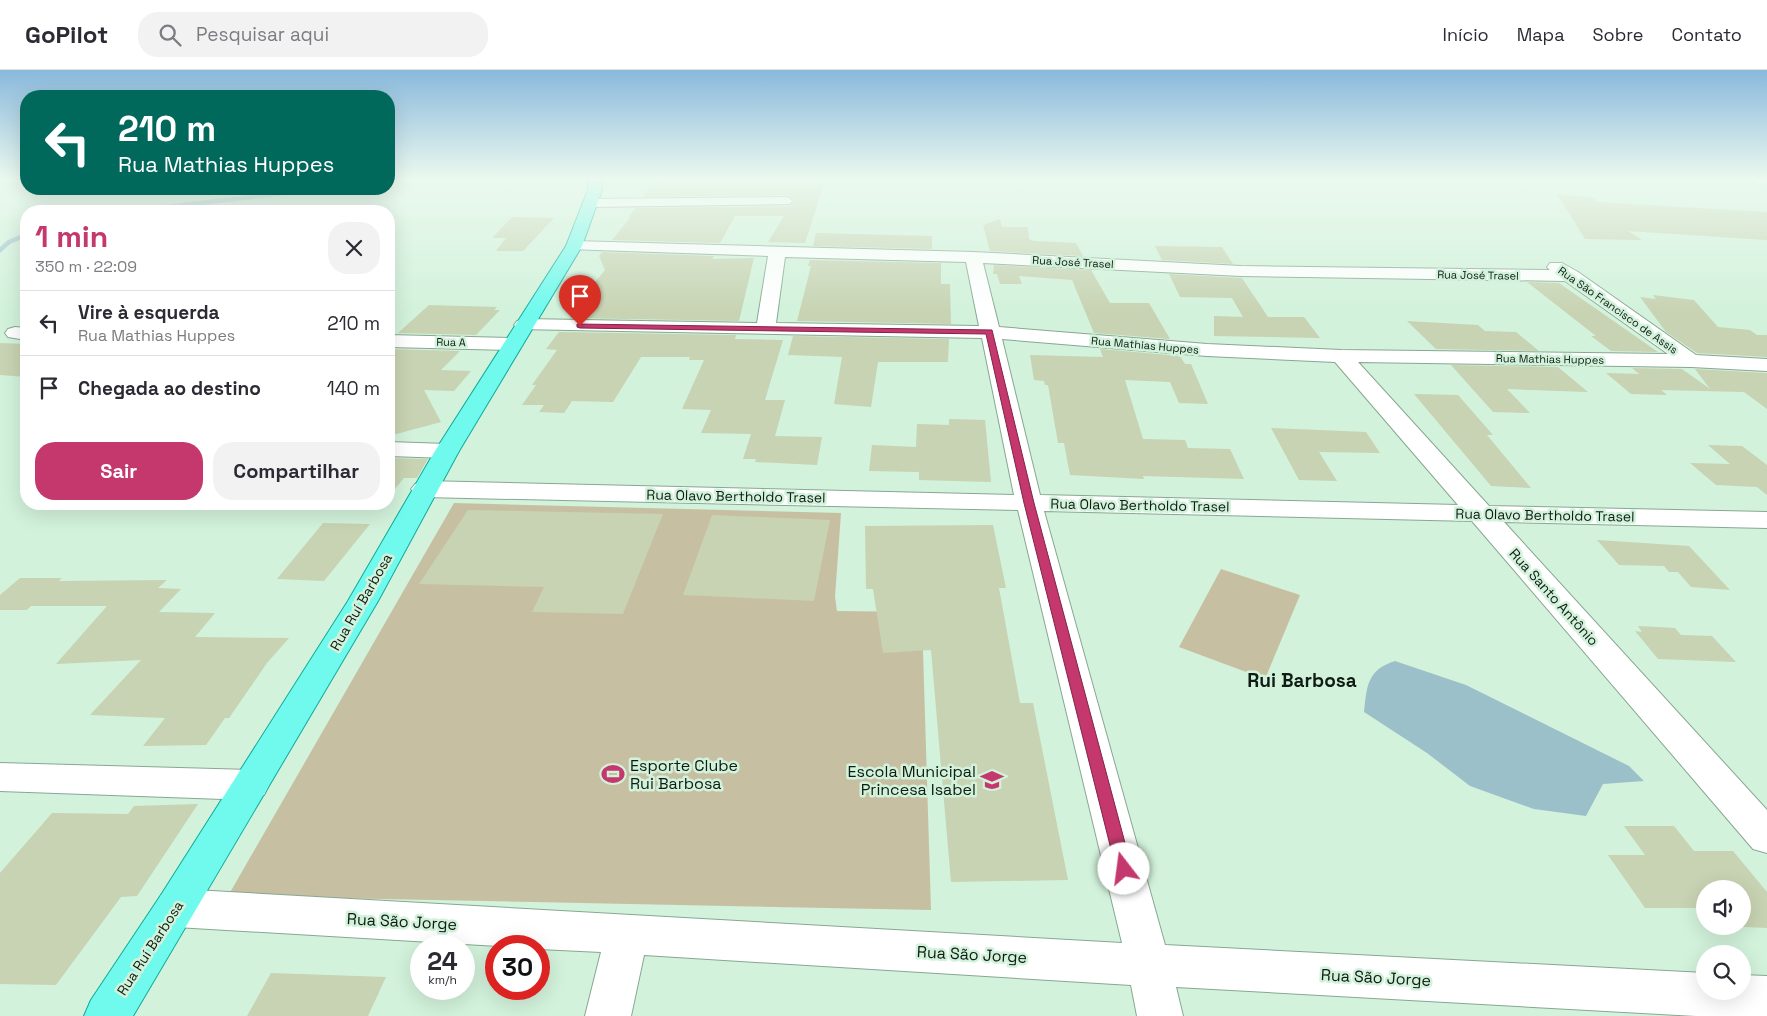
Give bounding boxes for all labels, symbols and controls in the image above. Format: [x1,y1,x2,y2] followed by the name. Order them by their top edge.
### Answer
[138,12,488,57] search box
[25,19,108,50] text: GoPilot
[156,21,184,49] icon: search
[196,22,329,47] text: Pesquisar aqui
[1443,23,1489,46] text: Início
[1517,23,1565,46] text: Mapa
[1593,23,1643,46] text: Sobre
[1671,23,1742,46] text: Contato
[118,107,216,151] text: 210 m
[35,110,100,175] icon: left
[118,150,334,178] text: Rua Mathias Huppes
[35,217,108,256] text: 1 min
[328,222,380,274] button: close
[1032,253,1114,271] street label: Rua José Trasel
[35,256,137,277] text: 350 m · 22:09
[1555,263,1681,357] street label: Rua São Francisco de Assis
[1437,267,1519,283] street label: Rua José Trasel
[559,275,601,326] pin
[566,282,594,310] icon: arrive
[78,300,220,325] text: Vire à esquerda
[35,309,63,337] icon: left
[327,311,380,336] text: 210 m
[78,325,235,346] text: Rua Mathias Huppes
[1091,333,1200,357] street label: Rua Mathias Huppes
[436,335,466,349] street label: Rua A
[1496,351,1604,367] street label: Rua Mathias Huppes
[35,374,63,402] icon: arrive
[78,376,261,401] text: Chegada ao destino
[327,376,380,401] text: 140 m
[35,442,203,500] button: Sair
[213,442,380,500] button: Compartilhar
[646,485,826,507] street label: Rua Olavo Bertholdo Trasel
[1050,494,1230,516] street label: Rua Olavo Bertholdo Trasel
[1455,504,1635,526] street label: Rua Olavo Bertholdo Trasel
[1505,545,1603,649] street label: Rua Santo Antônio
[326,550,396,654] street label: Rua Ruí Barbosa
[1247,668,1357,693] district label: Rui Barbosa
[630,755,738,794] place label: Esporte Clube Rui Barbosa
[600,761,626,787] sports icon: Esporte Clube Rui Barbosa
[848,761,976,800] place label: Escola Municipal Princesa Isabel
[979,767,1005,793] school or university icon: Escola Municipal Princesa Isabel
[1097,842,1149,894] position arrow
[1696,880,1751,1000] map controls
[1696,880,1751,935] button: sound
[113,897,187,999] street label: Rua Ruí Barbosa
[346,908,458,935] street label: Rua São Jorge
[485,935,550,1000] speed limit sign: 30
[916,941,1028,968] street label: Rua São Jorge
[427,945,458,977] text: 24
[1696,945,1751,1000] button: search
[1320,964,1432,991] street label: Rua São Jorge
[428,972,457,988] text: km/h

